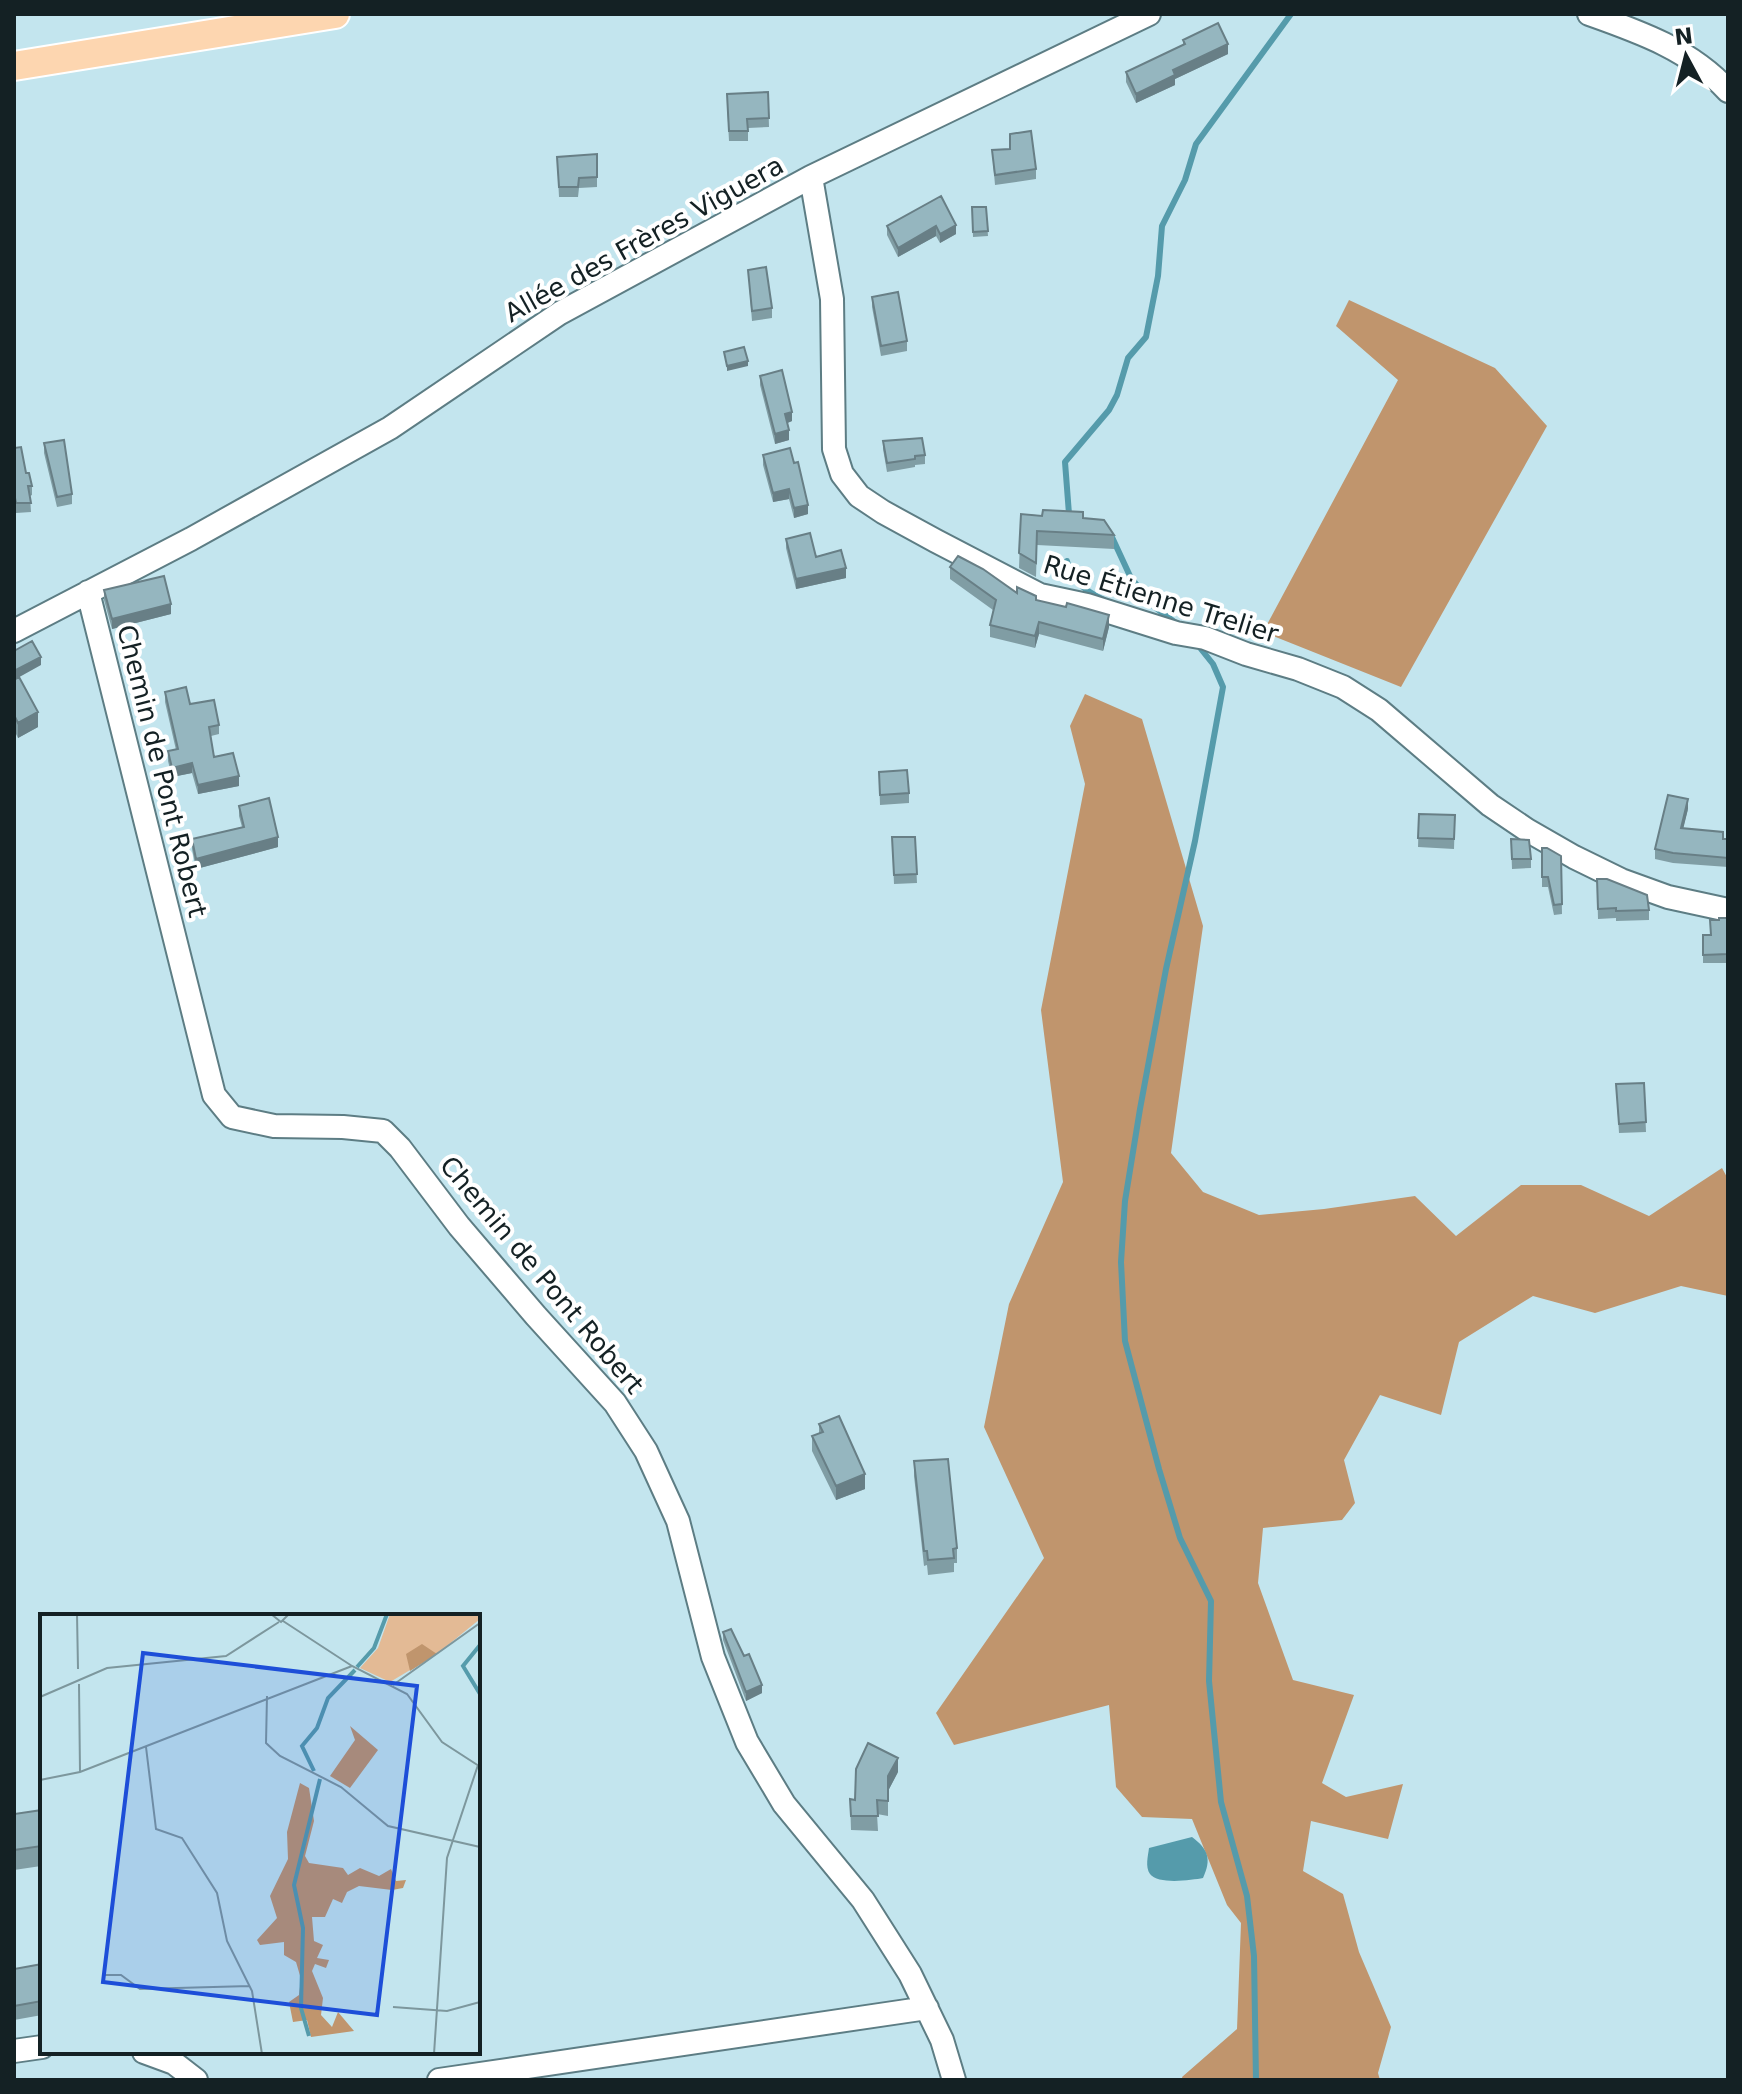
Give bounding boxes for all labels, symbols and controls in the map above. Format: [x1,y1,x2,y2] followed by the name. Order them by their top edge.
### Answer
[1646,16,1726,96] north arrow
[1673,23,1694,50] text: N
[499,150,789,328] street label: Allée des Frères Viguera
[1040,548,1283,649] street label: Rue Étienne Trelier
[111,622,213,920] street label: Chemin de Pont Robert
[434,1150,650,1400] street label: Chemin de Pont Robert
[40,1614,480,2054] inset map

